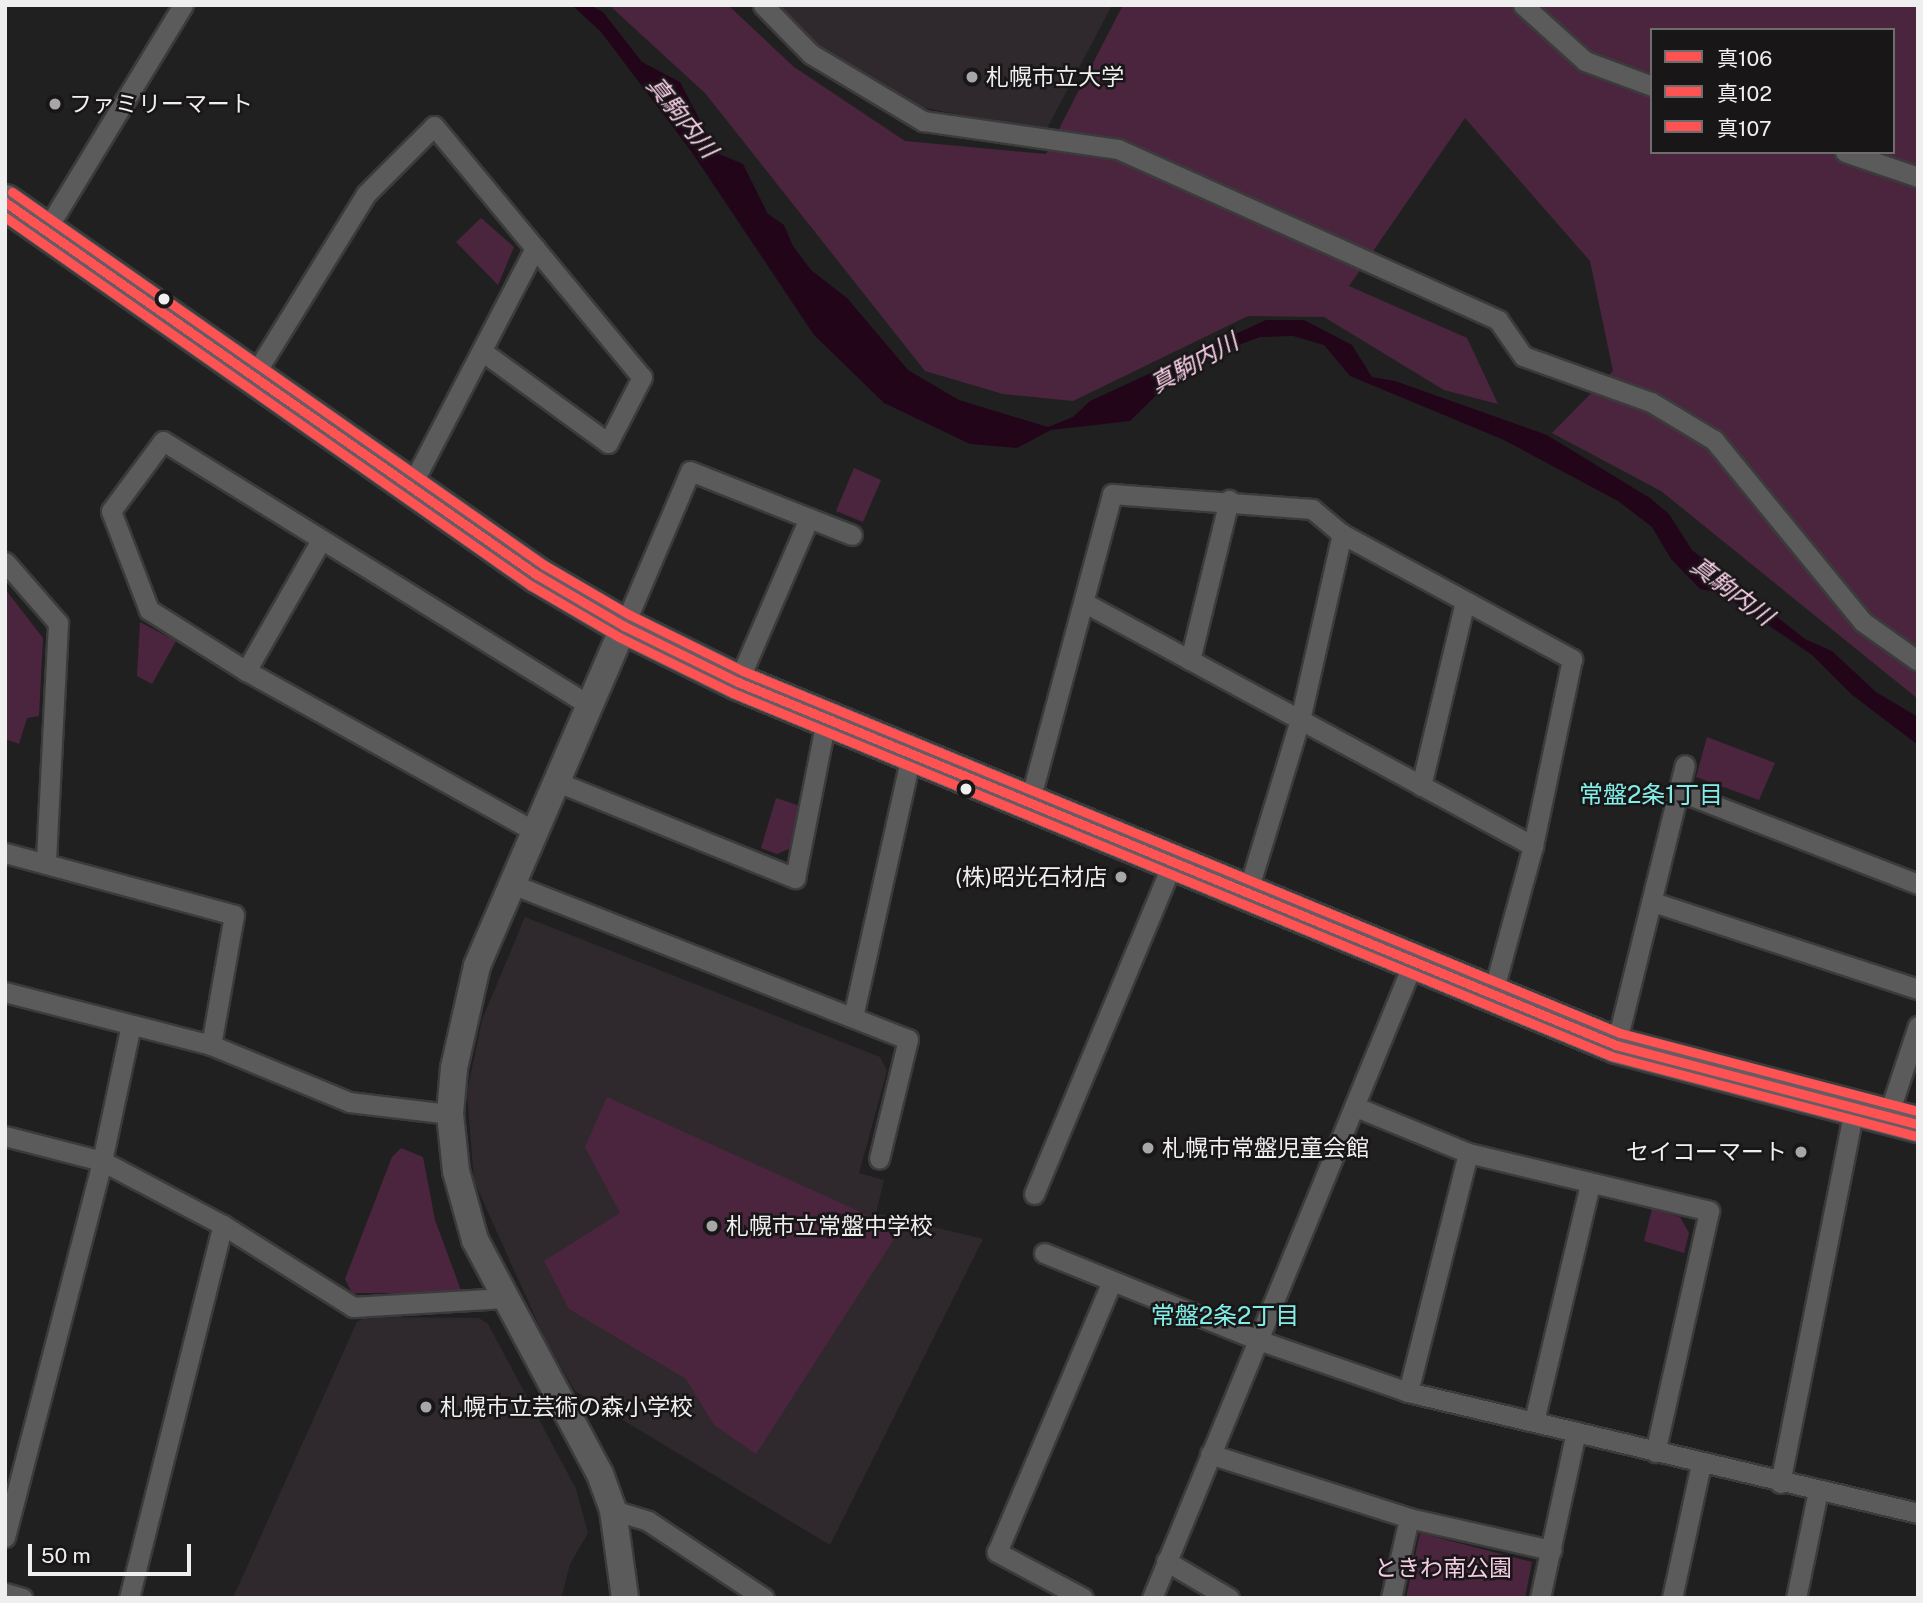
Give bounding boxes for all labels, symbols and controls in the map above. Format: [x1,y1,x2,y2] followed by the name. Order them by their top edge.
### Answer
[1650,28,1895,154] legend
[1717,46,1772,71] text: 真106
[986,63,1124,91] place label: 札幌市立大学
[964,69,980,85] marker: 札幌市立大学
[641,71,723,163] water label: 真駒内川
[1717,81,1772,106] text: 真102
[69,90,253,118] place label: ファミリーマート
[47,96,63,112] marker: ファミリーマート
[1717,116,1772,141] text: 真107
[157,292,171,306] unlabelled marker
[1145,327,1243,399] water label: 真駒内川
[1685,551,1779,631] water label: 真駒内川
[1579,781,1723,809] district label: 常盤2条1丁目
[959,782,973,796] unlabelled marker
[955,863,1107,891] place label: (株)昭光石材店
[1113,869,1129,885] marker: (株)昭光石材店
[1162,1134,1369,1162] place label: 札幌市常盤児童会館
[1626,1138,1787,1166] place label: セイコーマート
[1140,1140,1156,1156] marker: 札幌市常盤児童会館
[1793,1144,1809,1160] marker: セイコーマート
[726,1212,933,1240] place label: 札幌市立常盤中学校
[704,1218,720,1234] marker: 札幌市立常盤中学校
[1151,1302,1299,1330] district label: 常盤2条2丁目
[440,1393,693,1421] place label: 札幌市立芸術の森小学校
[418,1399,434,1415] marker: 札幌市立芸術の森小学校
[32,1530,194,1574] scale bar
[41,1543,91,1568] text: 50 m
[1374,1554,1512,1582] park label: ときわ南公園

